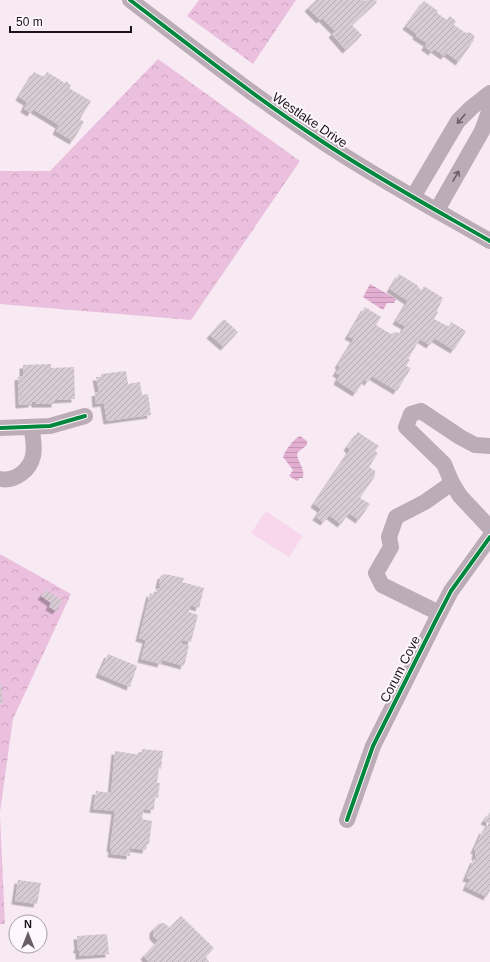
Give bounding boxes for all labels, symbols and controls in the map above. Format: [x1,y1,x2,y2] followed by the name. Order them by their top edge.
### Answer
[10,8,131,34] scale bar
[16,15,43,29] text: 50 m
[270,89,350,151] street label: Westlake Drive
[456,114,465,124] one-way arrow
[453,171,461,183] one-way arrow
[377,633,423,705] street label: Corum Cove
[8,914,48,954] north arrow
[24,918,32,930] text: N

